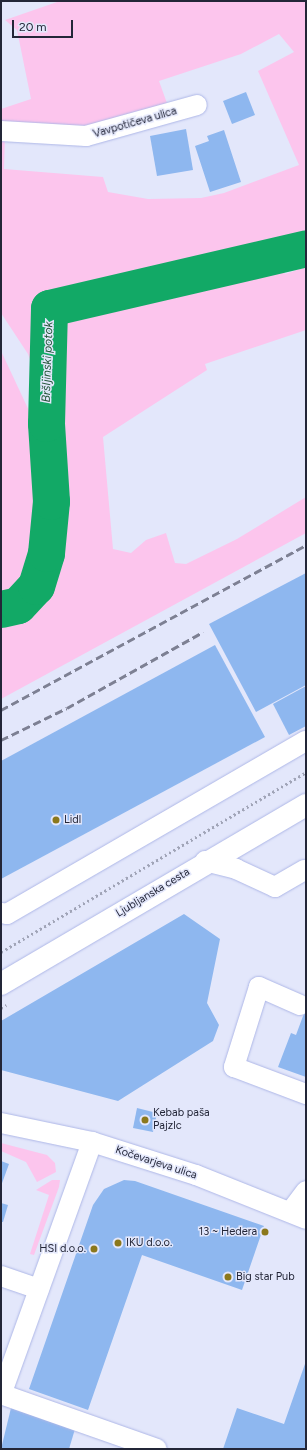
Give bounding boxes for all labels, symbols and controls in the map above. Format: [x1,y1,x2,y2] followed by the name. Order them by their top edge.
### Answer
[14,12,75,38] scale bar
[19,20,47,34] text: 20 m
[92,105,178,141] street label: Vavpotičeva ulica
[39,321,57,403] water label: Bršljinski potok
[64,813,81,827] place label: Lidl
[51,815,61,825] marker: Lidl
[114,866,192,920] street label: Ljubljanska cesta
[153,1107,210,1133] place label: Kebab paša Pajzlc
[140,1115,150,1125] marker: Kebab paša Pajzlc
[113,1144,199,1182] street label: Kočevarjeva ulica
[199,1225,257,1239] place label: 13 ~ Hedera
[260,1227,270,1237] marker: 13 ~ Hedera
[126,1236,172,1250] place label: IKU d.o.o.
[113,1238,123,1248] marker: IKU d.o.o.
[39,1242,86,1256] place label: HSI d.o.o.
[89,1244,99,1254] marker: HSI d.o.o.
[236,1270,295,1284] place label: Big star Pub
[223,1272,233,1282] marker: Big star Pub

